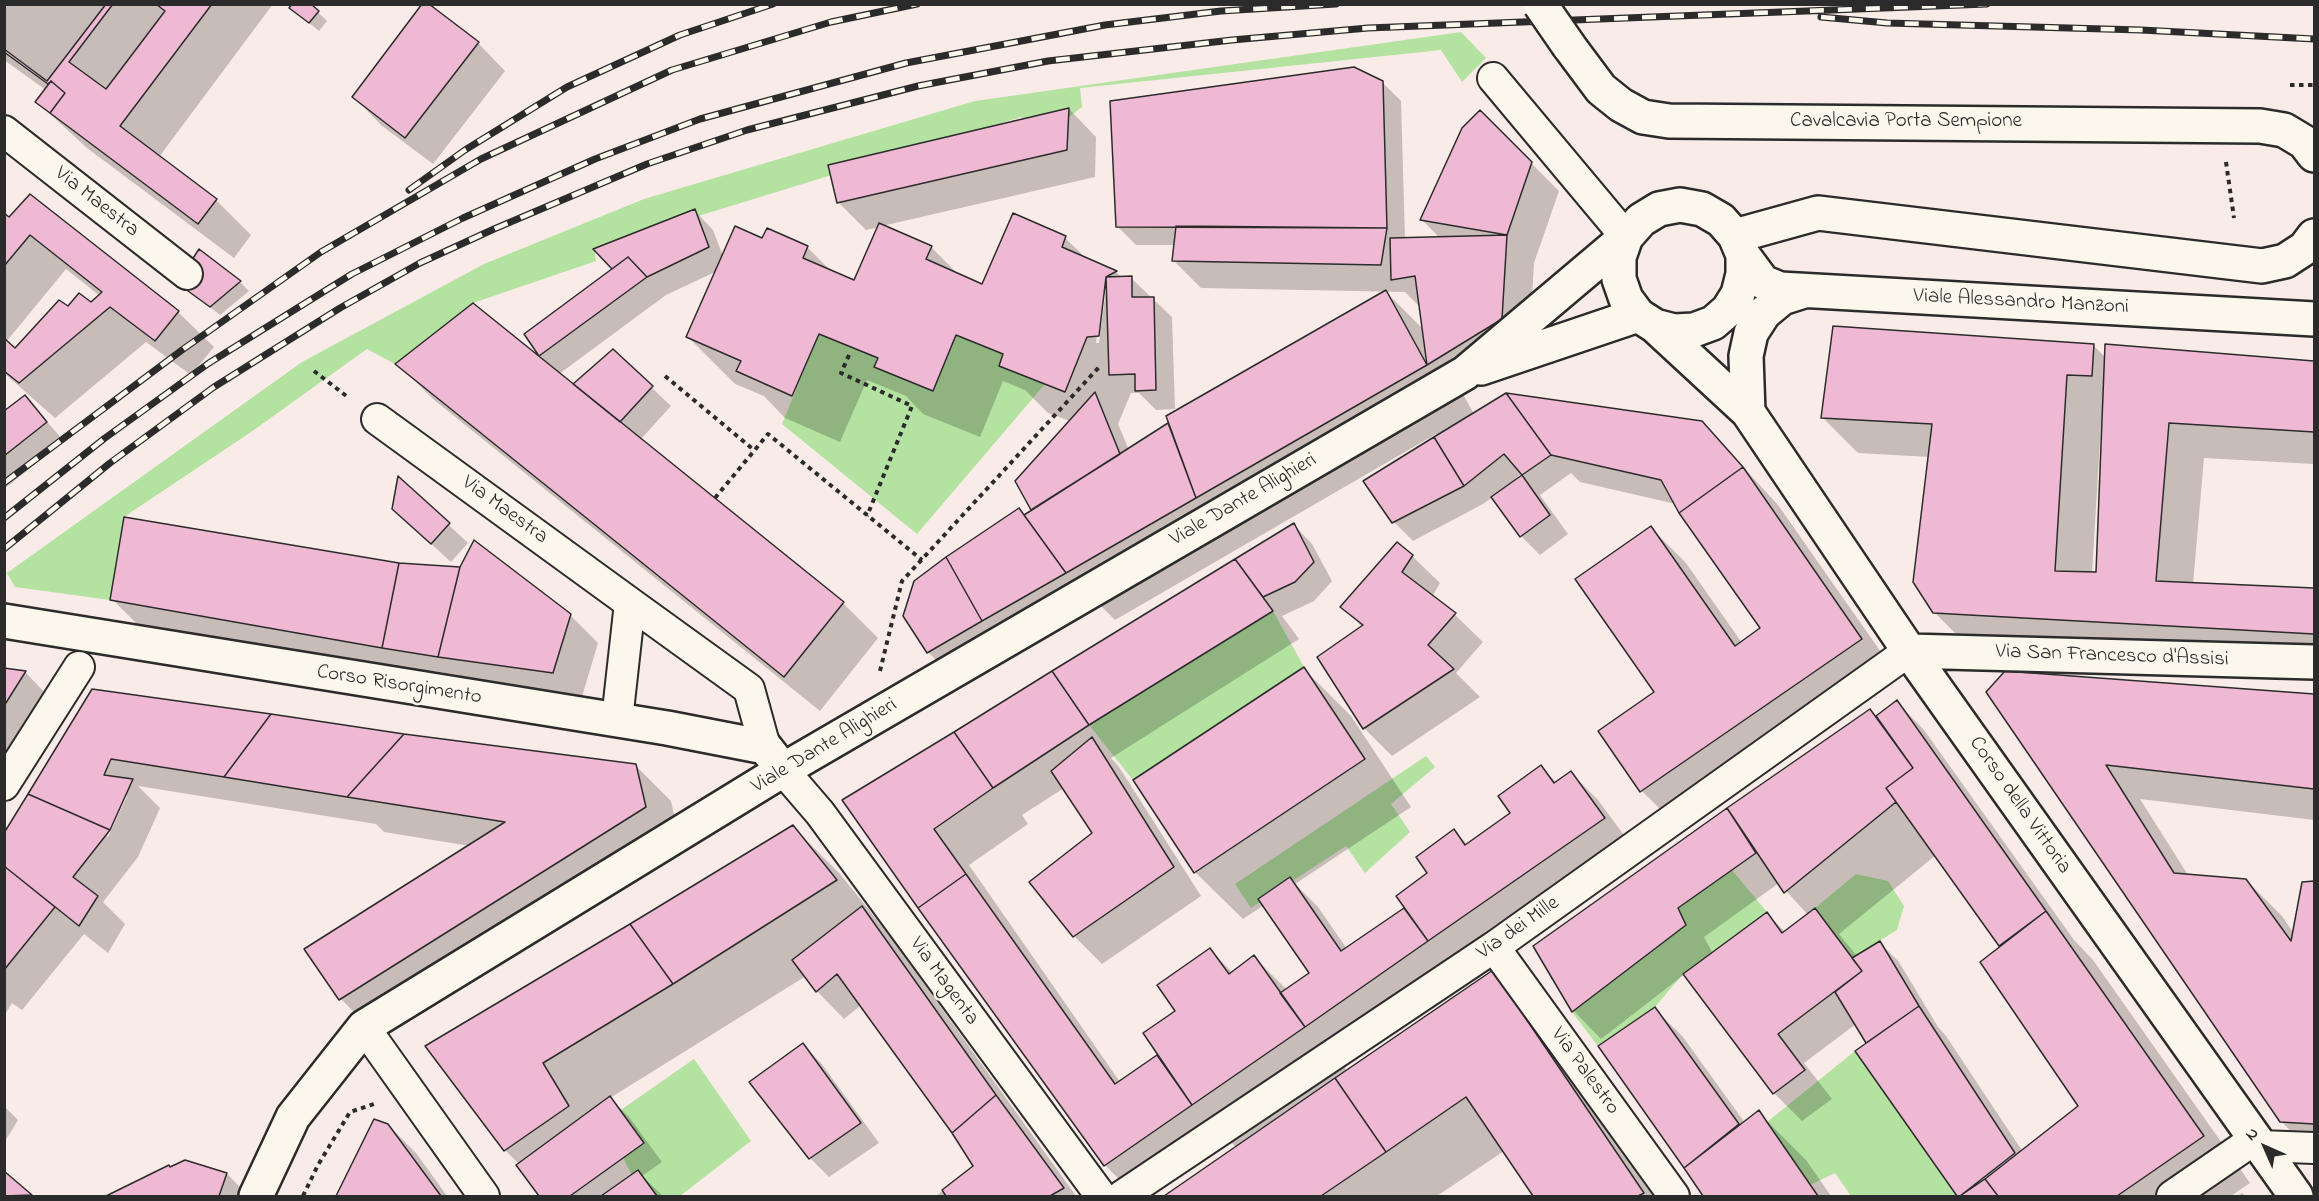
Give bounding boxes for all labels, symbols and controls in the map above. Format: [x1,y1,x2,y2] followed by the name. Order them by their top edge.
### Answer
[1790,110,2022,136] street label: Cavalcavia Porta Sempione
[49,162,143,244] street label: Via Maestra
[1913,285,2129,321] street label: Viale Alessandro Manzoni
[1166,449,1322,553] street label: Viale Dante Alighieri
[456,471,552,551] street label: Via Maestra
[1995,640,2229,674] street label: Via San Francesco d'Assisi
[315,661,483,711] street label: Corso Risorgimento
[748,694,902,800] street label: Viale Dante Alighieri
[1962,732,2076,880] street label: Corso della Vittoria
[1473,892,1565,966] street label: Via dei Mille
[903,933,983,1031] street label: Via Magenta
[1544,1023,1624,1121] street label: Via Palestro
[2235,1117,2295,1177] north arrow
[2240,1122,2265,1147] text: N

